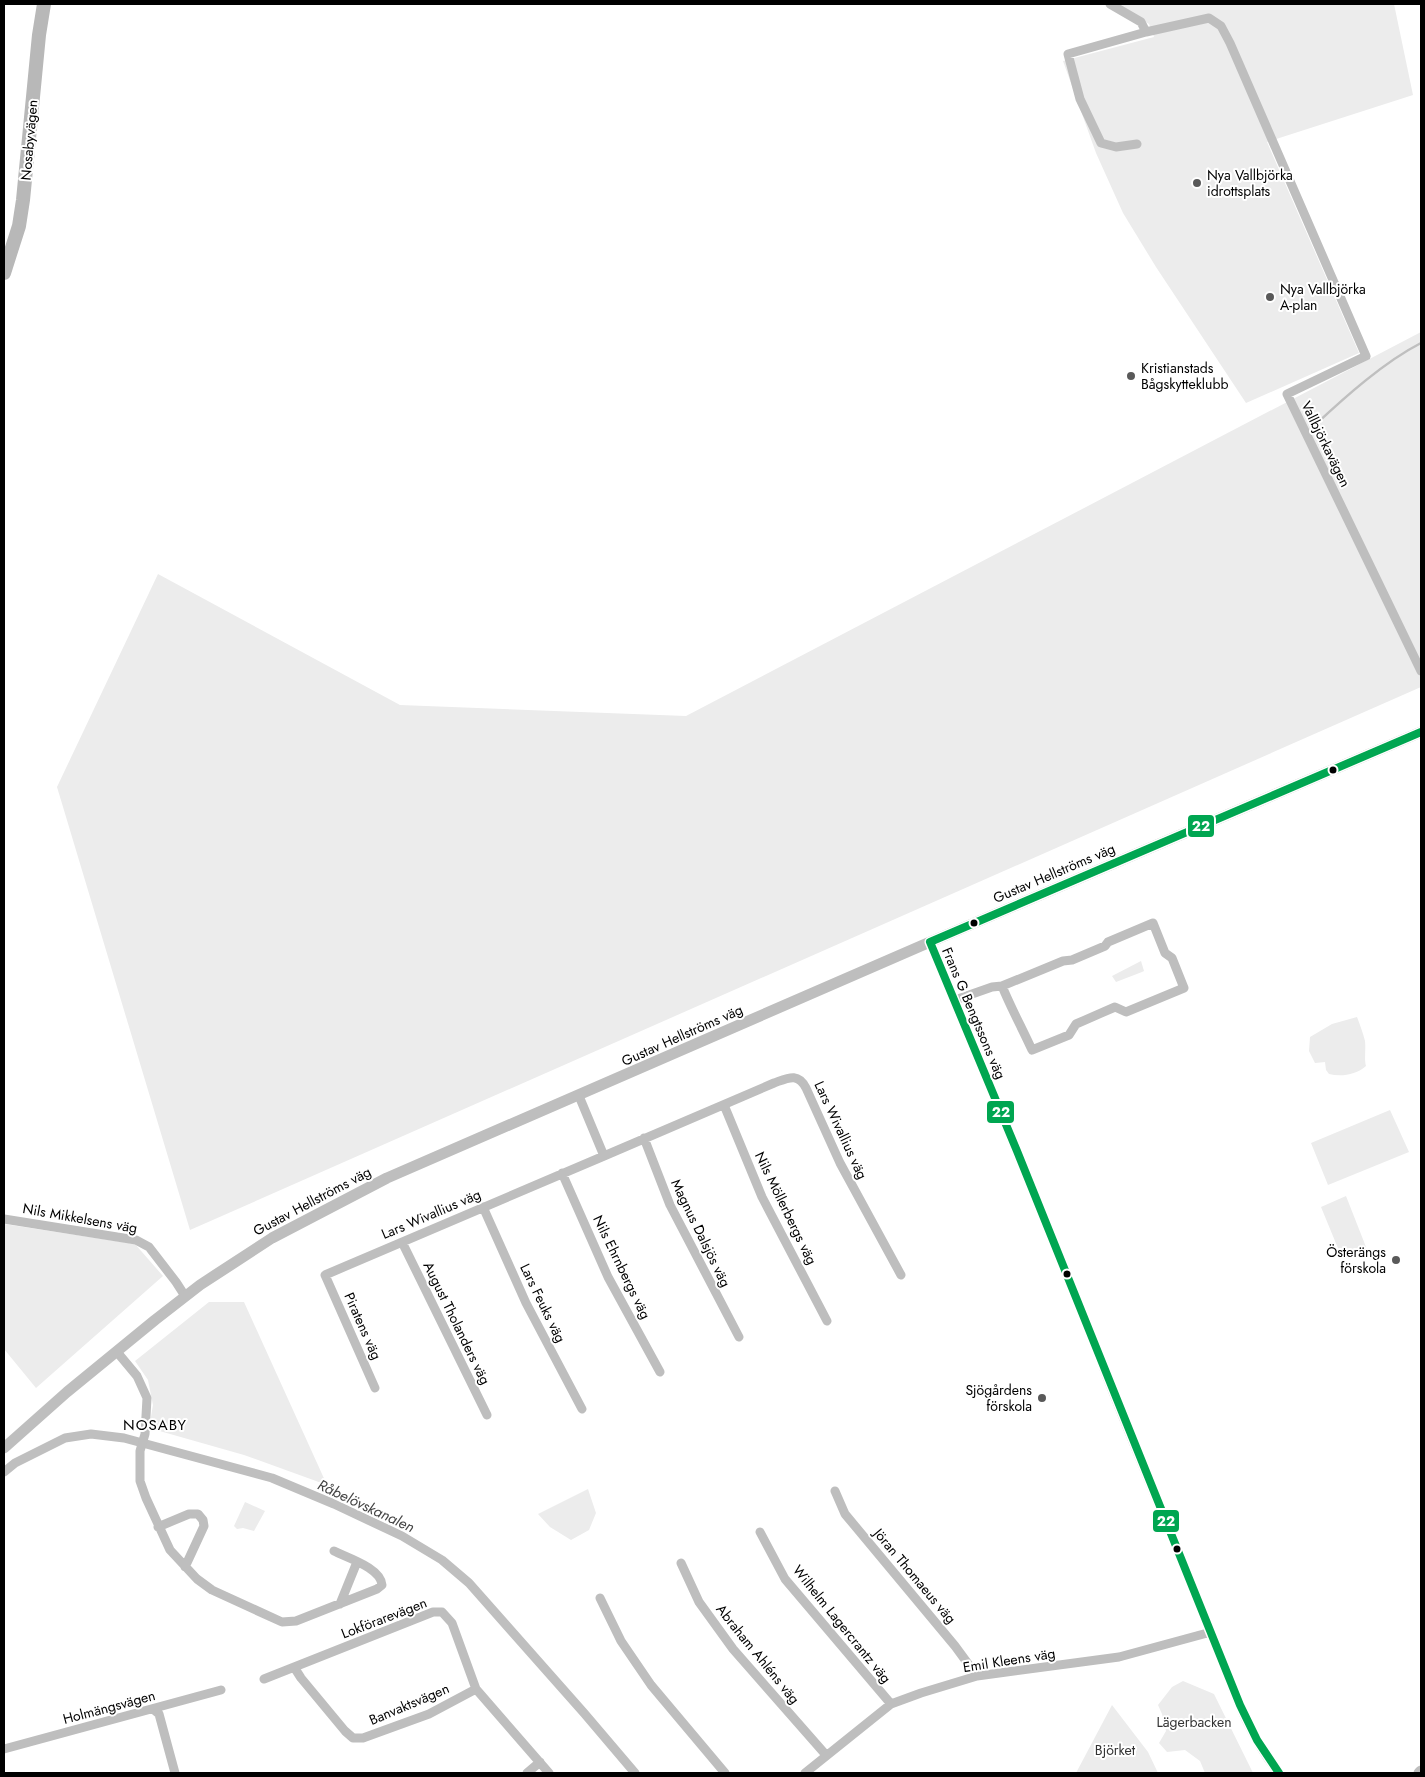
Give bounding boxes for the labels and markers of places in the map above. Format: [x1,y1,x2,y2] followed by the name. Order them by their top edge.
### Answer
[1207,165,1293,201] place label: Nya Vallbjörka idrottsplats
[1191,177,1203,189] marker: Nya Vallbjörka idrottsplats
[1280,279,1366,315] place label: Nya Vallbjörka A-plan
[1264,291,1276,303] marker: Nya Vallbjörka A-plan
[1141,358,1228,394] place label: Kristianstads Bågskytteklubb
[1125,370,1137,382] marker: Kristianstads Bågskytteklubb
[1328,765,1338,775] unlabelled marker
[969,918,979,928] unlabelled marker
[1326,1242,1386,1278] place label: Österängs förskola
[1390,1254,1402,1266] marker: Österängs förskola
[1062,1269,1072,1279] unlabelled marker
[965,1380,1032,1416] place label: Sjögårdens förskola
[1036,1392,1048,1404] marker: Sjögårdens förskola
[1172,1544,1182,1554] unlabelled marker

